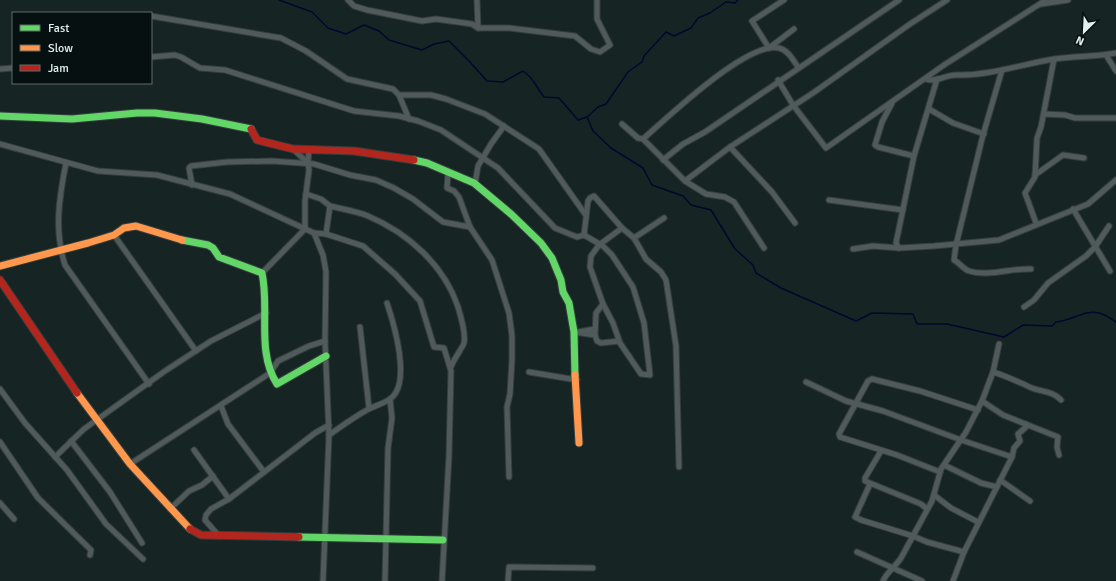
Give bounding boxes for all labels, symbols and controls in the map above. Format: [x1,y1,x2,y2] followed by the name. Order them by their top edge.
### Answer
[12,12,152,84] legend
[1064,12,1104,52] north arrow
[48,21,69,36] text: Fast
[1074,33,1086,48] text: N
[48,41,73,56] text: Slow
[48,61,69,76] text: Jam

